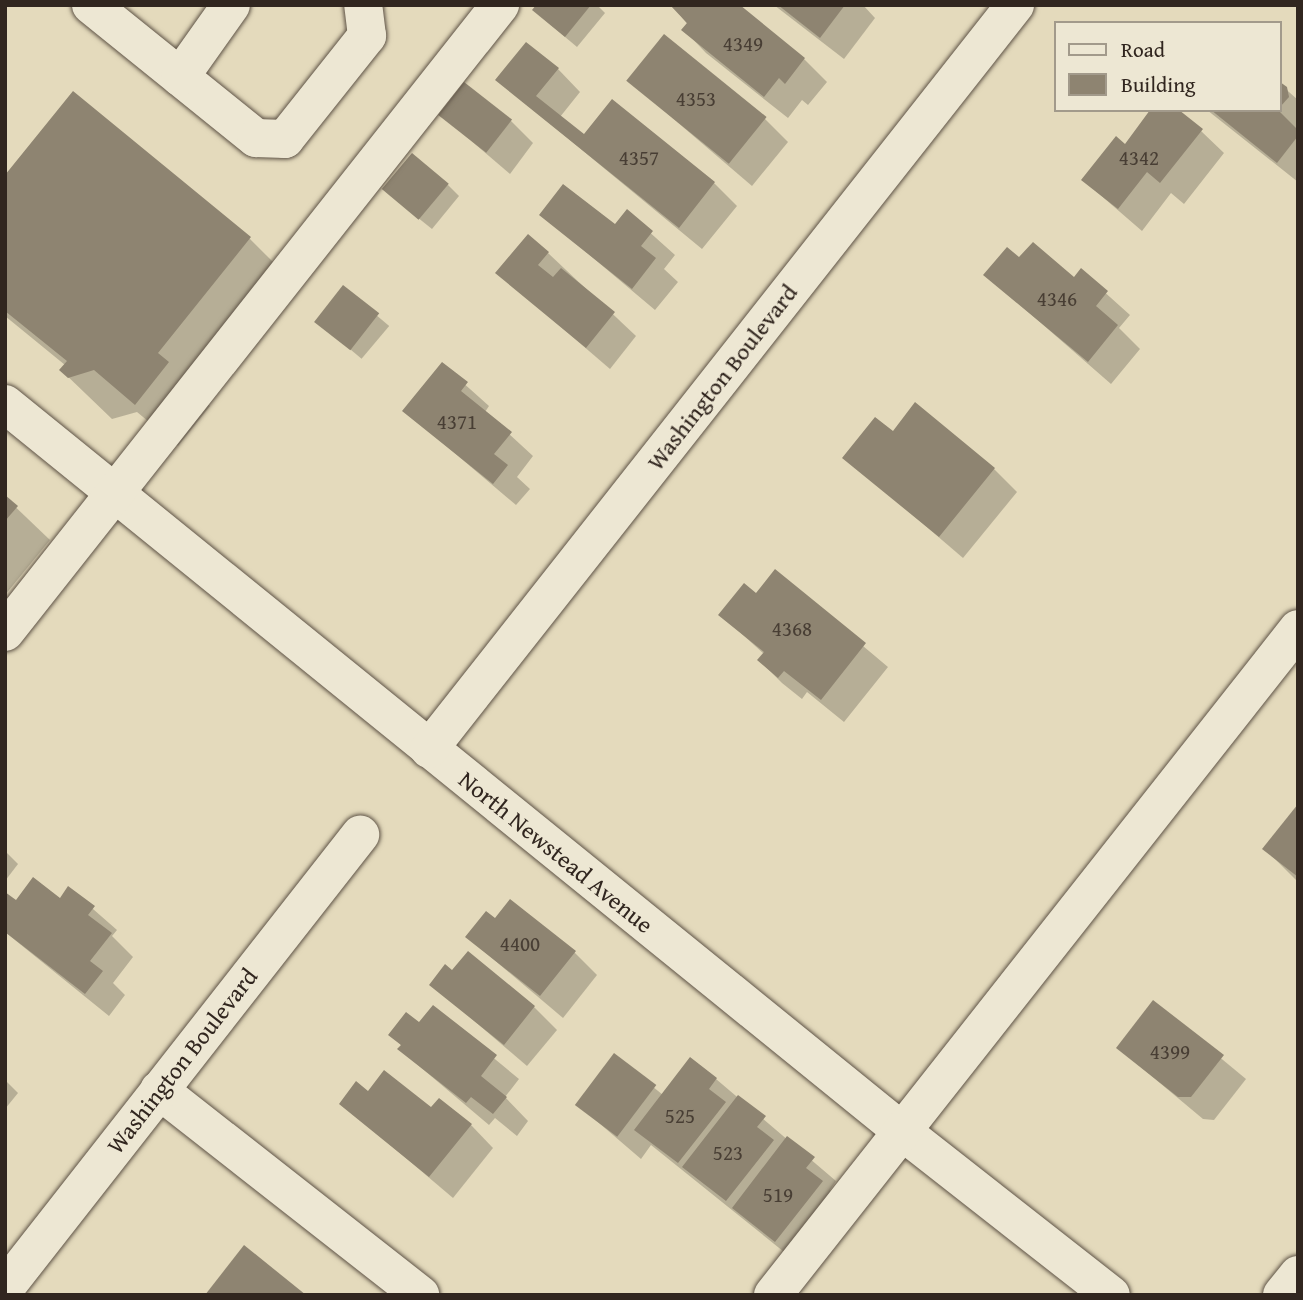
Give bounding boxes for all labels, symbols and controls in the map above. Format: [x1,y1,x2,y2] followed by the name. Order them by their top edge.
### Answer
[1054,21,1282,112] legend
[723,31,763,57] house number: 4349
[1121,34,1165,65] text: Road
[1121,69,1195,100] text: Building
[676,86,716,112] house number: 4353
[619,145,659,171] house number: 4357
[1119,145,1159,171] house number: 4342
[641,278,803,476] street label: Washington Boulevard
[1037,286,1077,312] house number: 4346
[437,409,477,435] house number: 4371
[772,616,812,642] house number: 4368
[453,765,659,939] street label: North Newstead Avenue
[500,931,540,957] house number: 4400
[101,962,263,1160] street label: Washington Boulevard
[1150,1039,1190,1065] house number: 4399
[665,1103,695,1129] house number: 525
[713,1140,743,1166] house number: 523
[763,1182,793,1208] house number: 519

